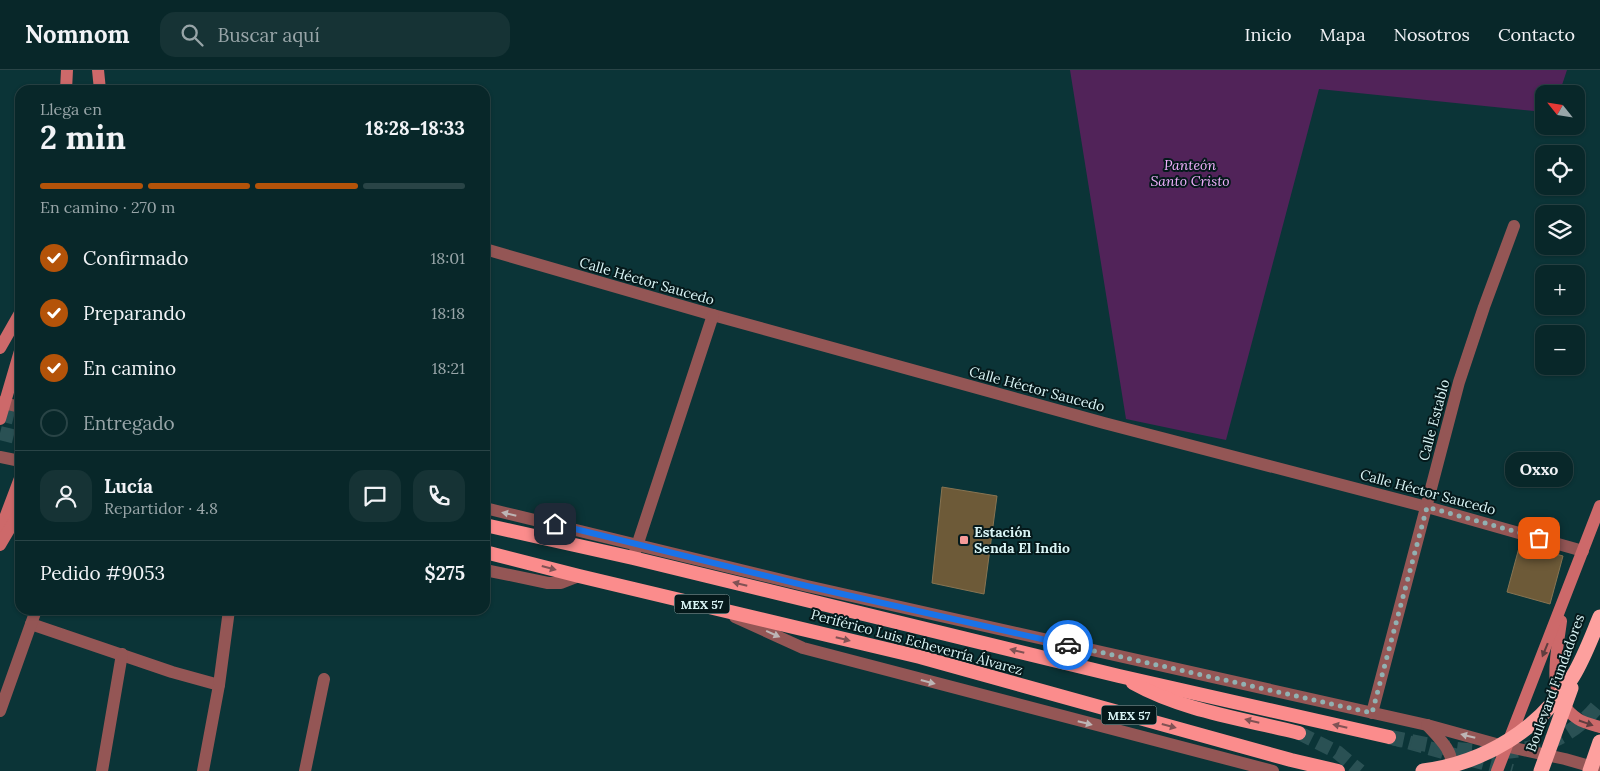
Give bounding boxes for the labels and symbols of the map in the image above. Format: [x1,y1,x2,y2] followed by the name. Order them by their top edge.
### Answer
[1535,85,1585,135] north arrow
[1150,156,1230,190] park label: Panteón Santo Cristo
[577,253,717,309] street label: Calle Héctor Saucedo
[967,362,1107,416] street label: Calle Héctor Saucedo
[1414,377,1454,463] street label: Calle Establo
[1505,453,1573,488] callout: Oxxo
[1358,465,1498,519] street label: Calle Héctor Saucedo
[534,503,576,545] pin
[501,510,516,518] one-way arrow
[1518,517,1560,559] pin
[974,523,1070,557] place label: Estación Senda El Indio
[958,534,970,546] marker: Estación Senda El Indio
[542,564,557,572] one-way arrow
[732,580,747,588] one-way arrow
[674,594,730,614] road number: MEX 57
[809,605,1025,679] street label: Periférico Luis Echeverría Álvarez
[1522,612,1588,754] street label: Boulevard Fundadores
[1043,620,1093,670] courier
[766,630,780,638] one-way arrow
[836,635,851,643] one-way arrow
[1541,643,1549,658] one-way arrow
[1009,647,1024,655] one-way arrow
[920,678,935,686] one-way arrow
[1102,706,1156,724] road number: MEX 57
[1245,717,1260,725] one-way arrow
[1077,719,1092,727] one-way arrow
[1579,719,1594,727] one-way arrow
[1332,722,1347,730] one-way arrow
[1162,723,1177,731] one-way arrow
[1460,732,1476,740] one-way arrow

